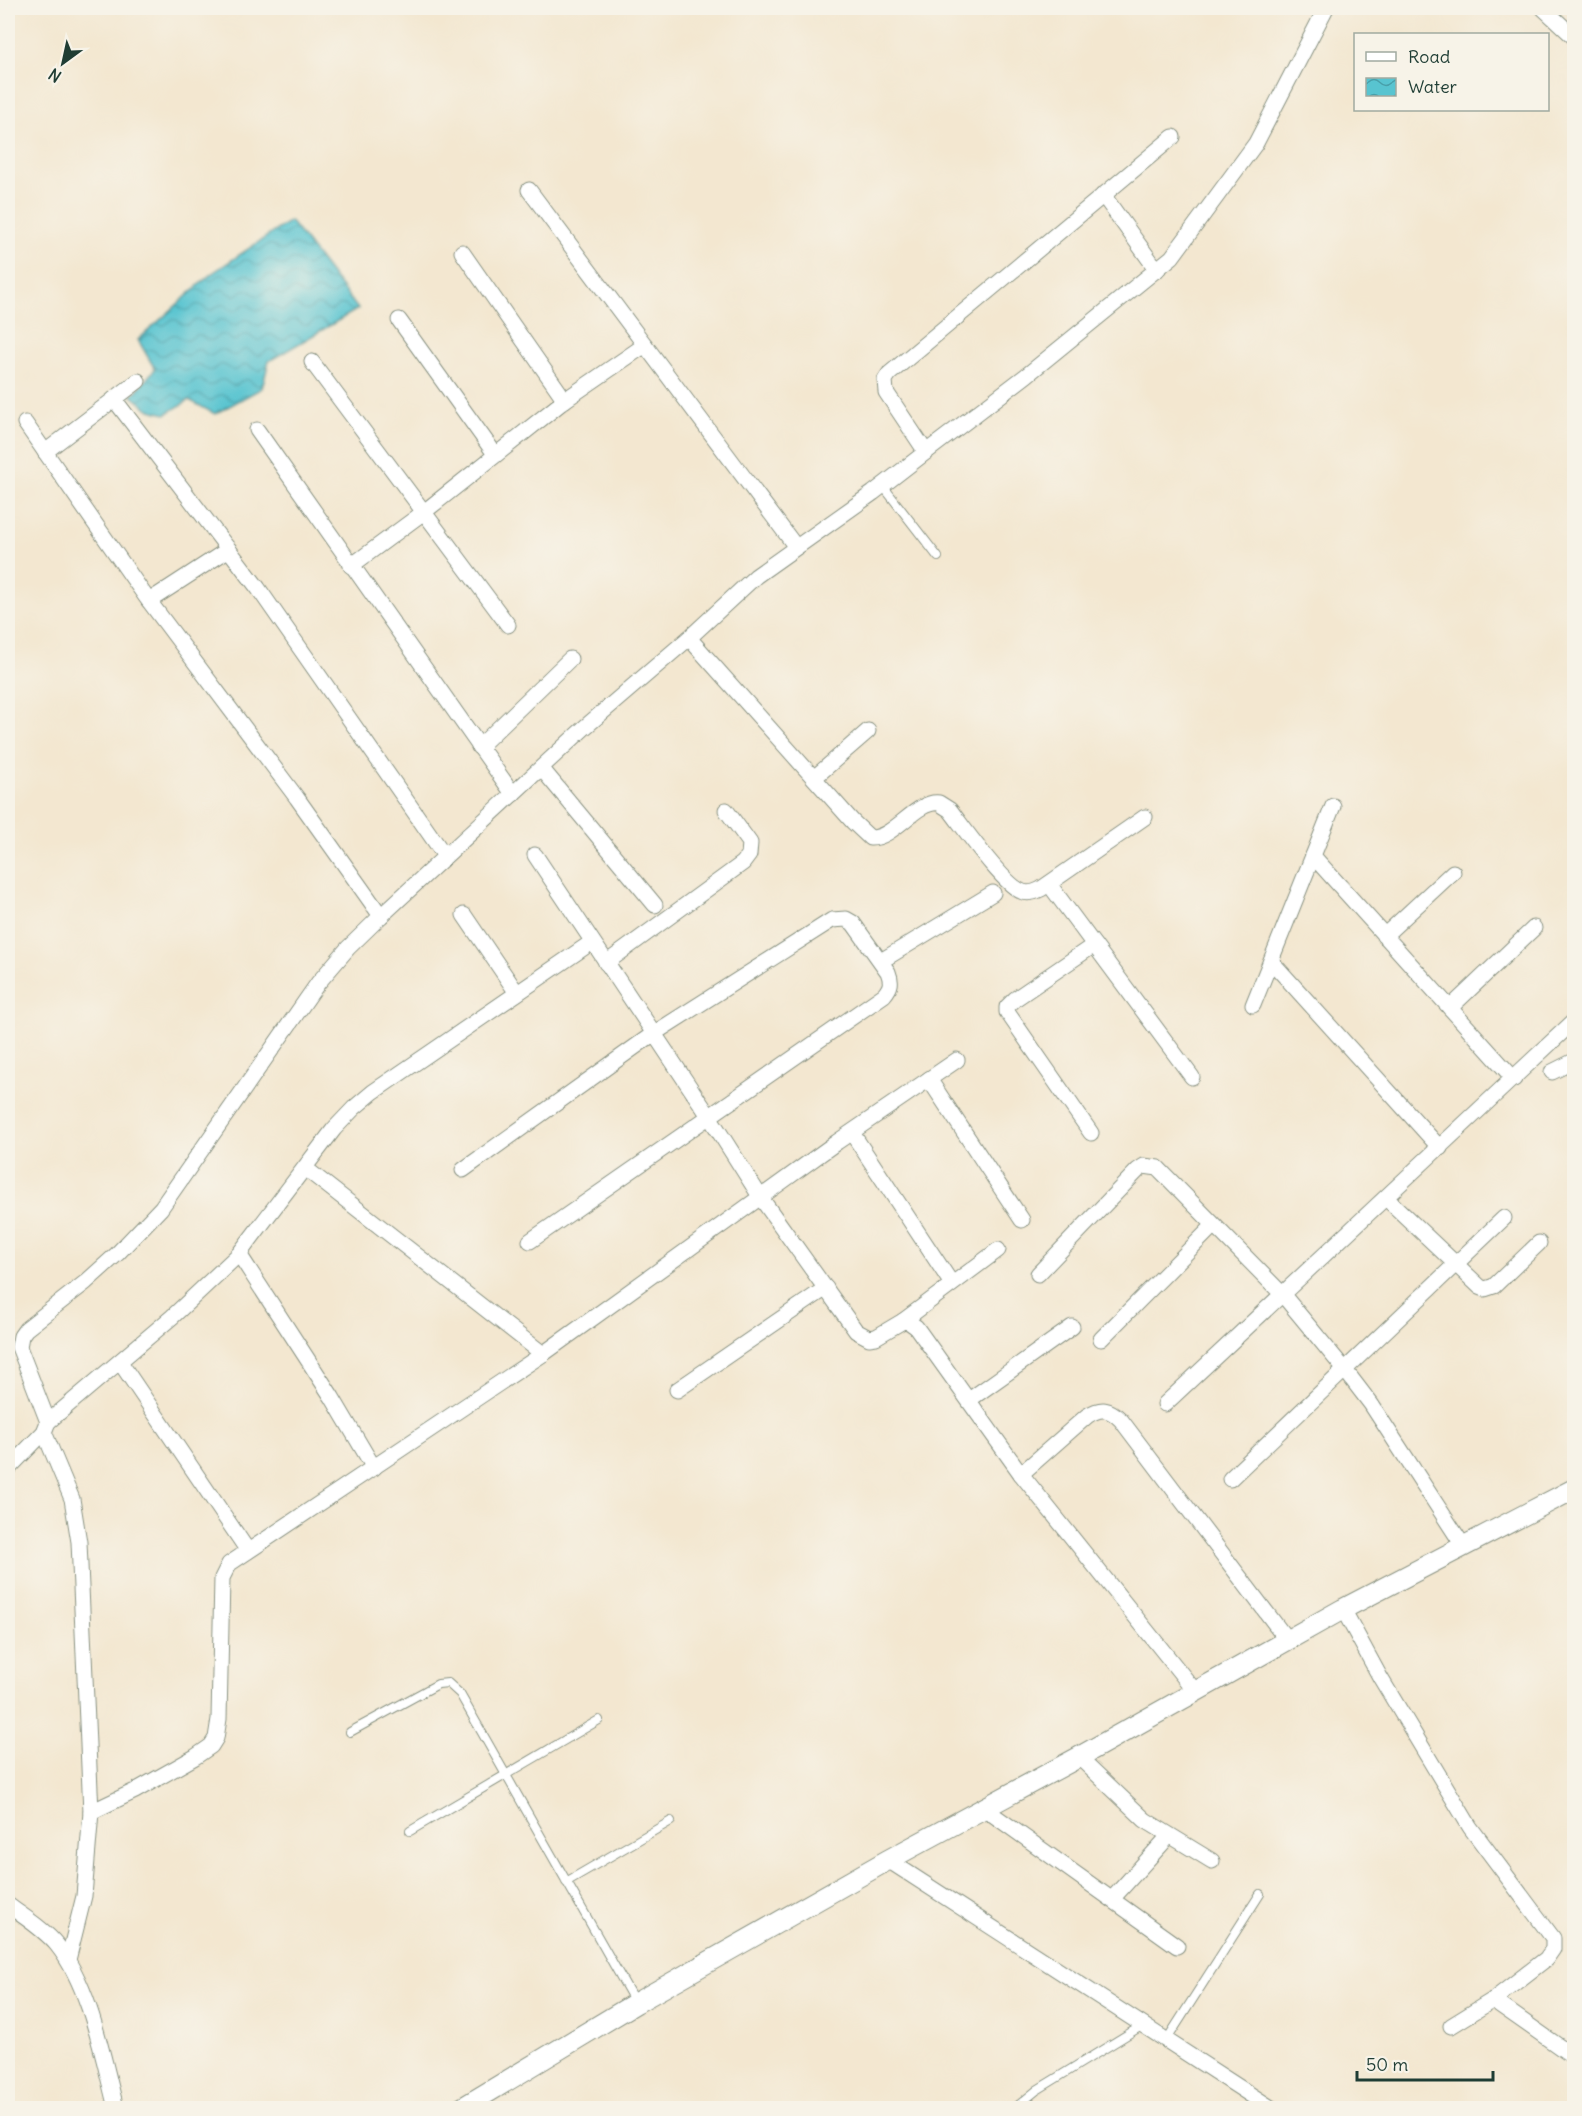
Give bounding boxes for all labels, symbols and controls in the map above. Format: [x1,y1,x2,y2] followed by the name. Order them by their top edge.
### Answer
[33,33,93,93] north arrow
[1354,33,1549,111] legend
[1408,45,1451,68] text: Road
[45,64,65,87] text: N
[1408,75,1458,98] text: Water
[1357,2044,1494,2082] scale bar
[1366,2053,1408,2076] text: 50 m

